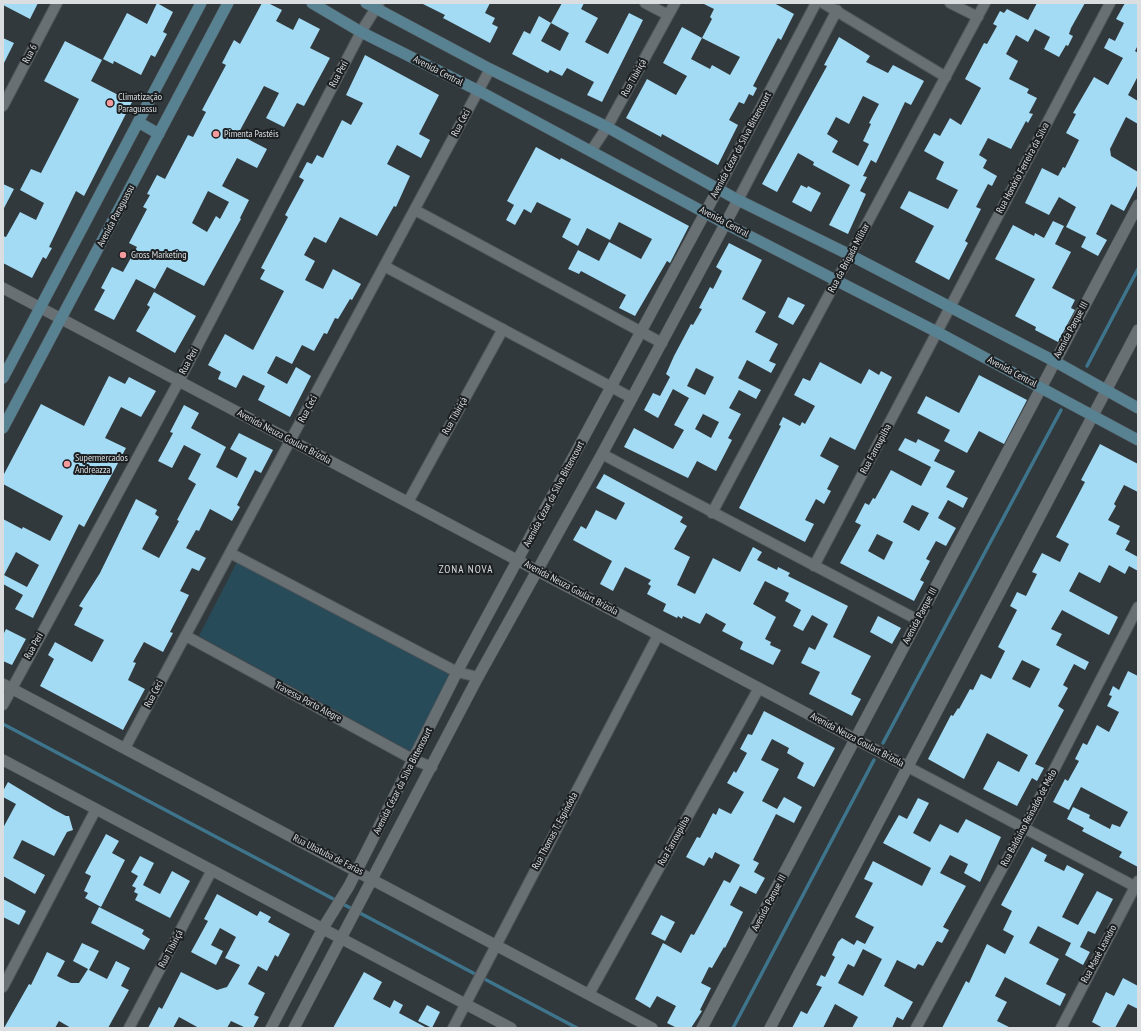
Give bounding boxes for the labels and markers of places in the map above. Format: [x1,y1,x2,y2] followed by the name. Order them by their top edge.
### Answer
[118,91,162,114] place label: Climatização Paraguassu
[105,98,115,108] marker: Climatização Paraguassu
[224,128,279,140] place label: Pimenta Pastéis
[211,129,221,139] marker: Pimenta Pastéis
[131,249,187,261] place label: Gross Marketing
[118,250,128,260] marker: Gross Marketing
[75,452,128,476] place label: Supermercados Andreazza
[62,459,72,469] marker: Supermercados Andreazza

